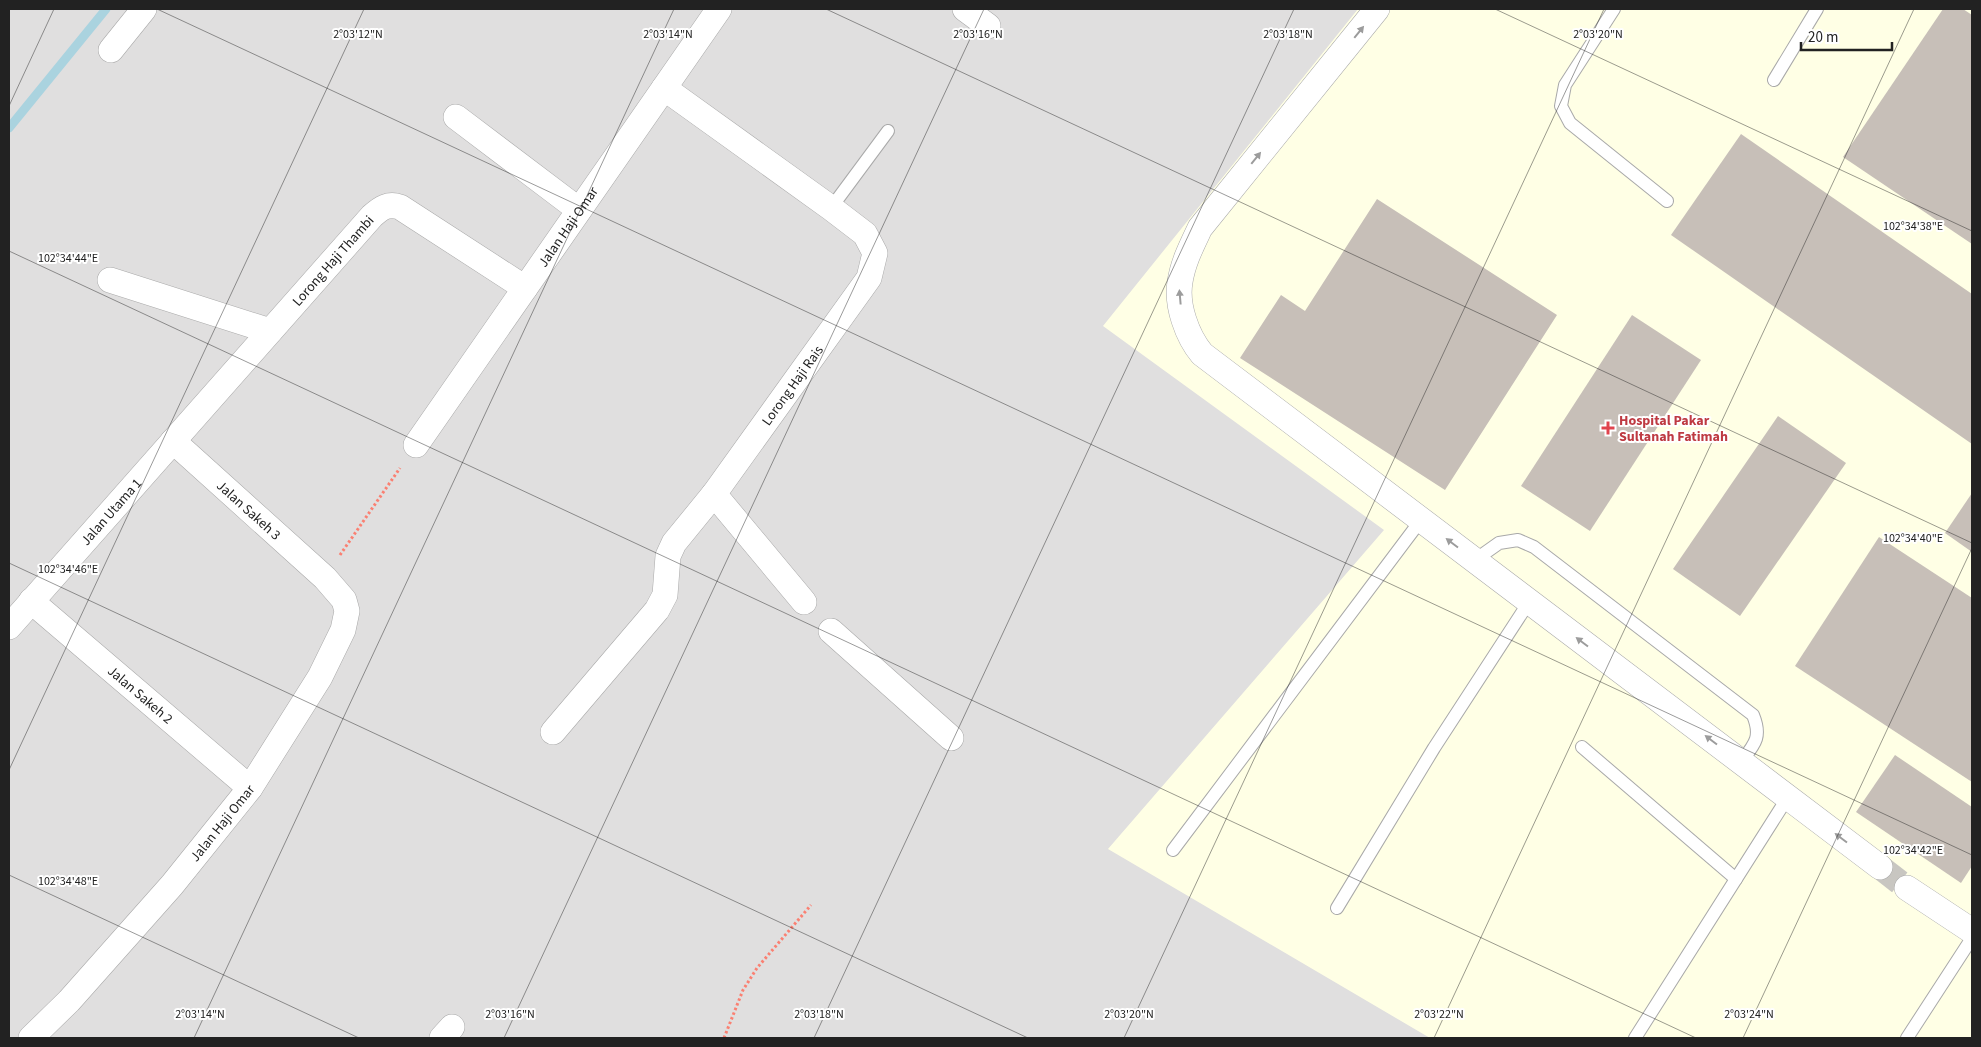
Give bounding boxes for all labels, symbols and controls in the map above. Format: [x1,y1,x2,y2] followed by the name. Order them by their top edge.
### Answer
[1801,20,1892,52] scale bar
[333,26,383,43] text: 2°03'12"N
[643,26,693,43] text: 2°03'14"N
[953,26,1003,43] text: 2°03'16"N
[1263,26,1313,43] text: 2°03'18"N
[1353,26,1364,39] one-way arrow
[1573,26,1623,43] text: 2°03'20"N
[1808,27,1838,48] text: 20 m
[1251,152,1262,165] one-way arrow
[534,183,604,271] street label: Jalan Haji Omar
[288,211,379,311] street label: Lorong Haji Thambi
[1883,218,1943,235] text: 102°34'38"E
[38,250,98,267] text: 102°34'44"E
[1176,289,1184,305] one-way arrow
[757,341,829,430] street label: Lorong Haji Rais
[1619,411,1728,447] place label: Hospital Pakar Sultanah Fatimah
[1601,421,1615,435] marker: Hospital Pakar Sultanah Fatimah
[76,474,147,550] street label: Jalan Utama 1
[212,476,285,545] street label: Jalan Sakeh 3
[1883,530,1943,547] text: 102°34'40"E
[1445,538,1459,548] one-way arrow
[38,561,98,578] text: 102°34'46"E
[1576,636,1589,647] one-way arrow
[103,662,177,729] street label: Jalan Sakeh 2
[1705,734,1718,745] one-way arrow
[186,781,260,866] street label: Jalan Haji Omar
[1834,833,1848,843] one-way arrow
[1883,842,1943,859] text: 102°34'42"E
[38,873,98,890] text: 102°34'48"E
[175,1006,225,1023] text: 2°03'14"N
[485,1006,535,1023] text: 2°03'16"N
[794,1006,844,1023] text: 2°03'18"N
[1104,1006,1154,1023] text: 2°03'20"N
[1414,1006,1464,1023] text: 2°03'22"N
[1724,1006,1774,1023] text: 2°03'24"N

